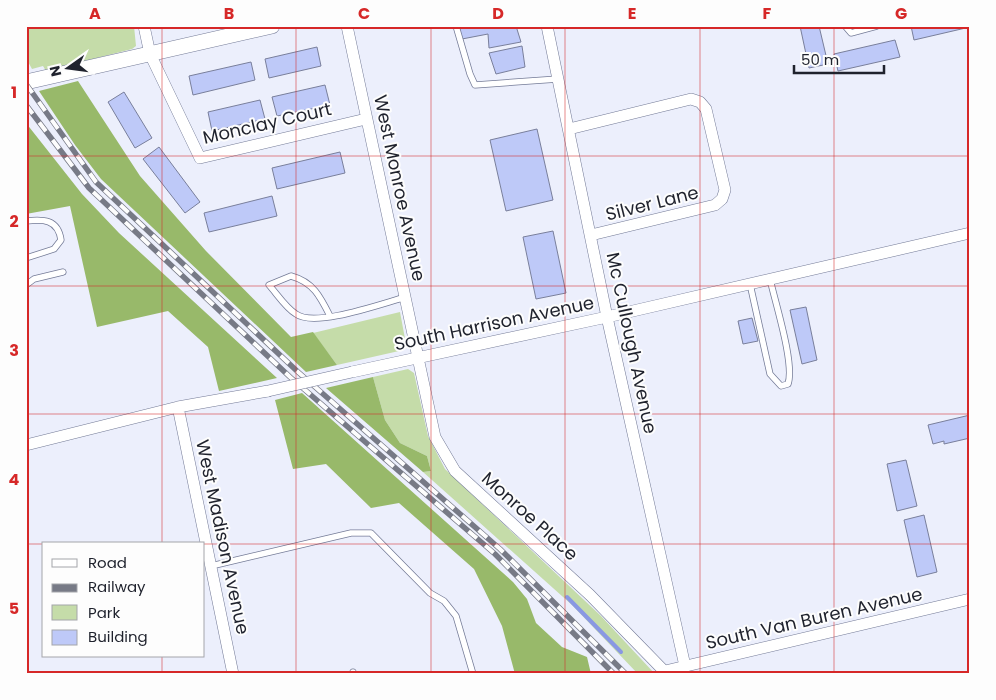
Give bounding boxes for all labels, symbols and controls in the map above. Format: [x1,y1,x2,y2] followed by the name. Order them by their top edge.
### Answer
[89,2,101,25] text: A
[224,2,234,25] text: B
[358,2,370,25] text: C
[492,2,504,25] text: D
[628,2,636,25] text: E
[763,2,772,25] text: F
[895,2,907,25] text: G
[42,42,92,92] north arrow
[794,42,884,74] scale bar
[801,49,839,70] text: 50 m
[44,64,66,79] text: N
[11,81,17,104] text: 1
[368,93,432,283] street label: West Monroe Avenue
[200,96,334,150] street label: Monclay Court
[603,179,701,227] street label: Silver Lane
[9,210,19,233] text: 2
[601,250,663,436] street label: Mc Cullough Avenue
[392,290,596,356] street label: South Harrison Avenue
[9,339,19,362] text: 3
[190,437,256,637] street label: West Madison Avenue
[476,466,584,566] street label: Monroe Place
[9,468,20,491] text: 4
[42,542,205,658] legend
[88,552,127,573] text: Road
[88,576,146,597] text: Railway
[703,581,925,655] street label: South Van Buren Avenue
[9,597,19,620] text: 5
[88,602,120,623] text: Park
[88,626,148,647] text: Building

